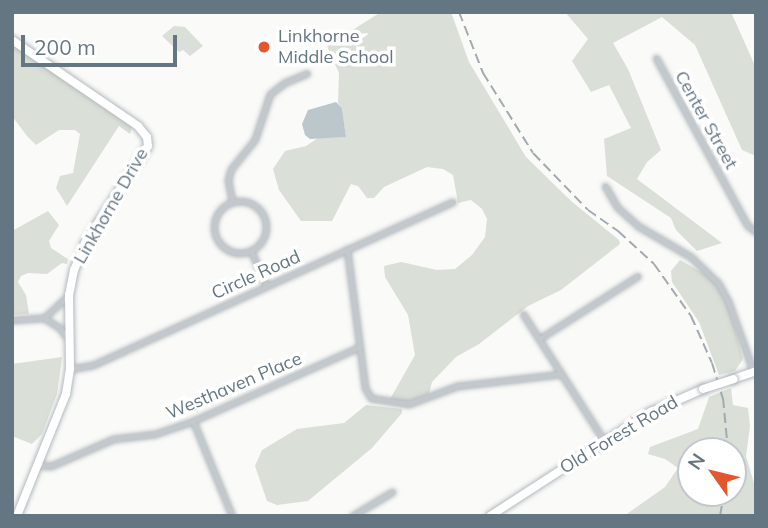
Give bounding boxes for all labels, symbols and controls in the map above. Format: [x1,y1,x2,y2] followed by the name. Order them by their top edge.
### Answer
[24,21,180,65] scale bar
[278,26,394,68] place label: Linkhorne Middle School
[34,34,96,60] text: 200 m
[256,39,272,55] marker: Linkhorne Middle School
[670,67,742,173] street label: Center Street
[69,144,153,268] street label: Linkhorne Drive
[208,246,304,304] street label: Circle Road
[163,348,305,424] street label: Westhaven Place
[556,391,682,479] street label: Old Forest Road
[677,437,747,507] north arrow
[682,449,710,474] text: N

